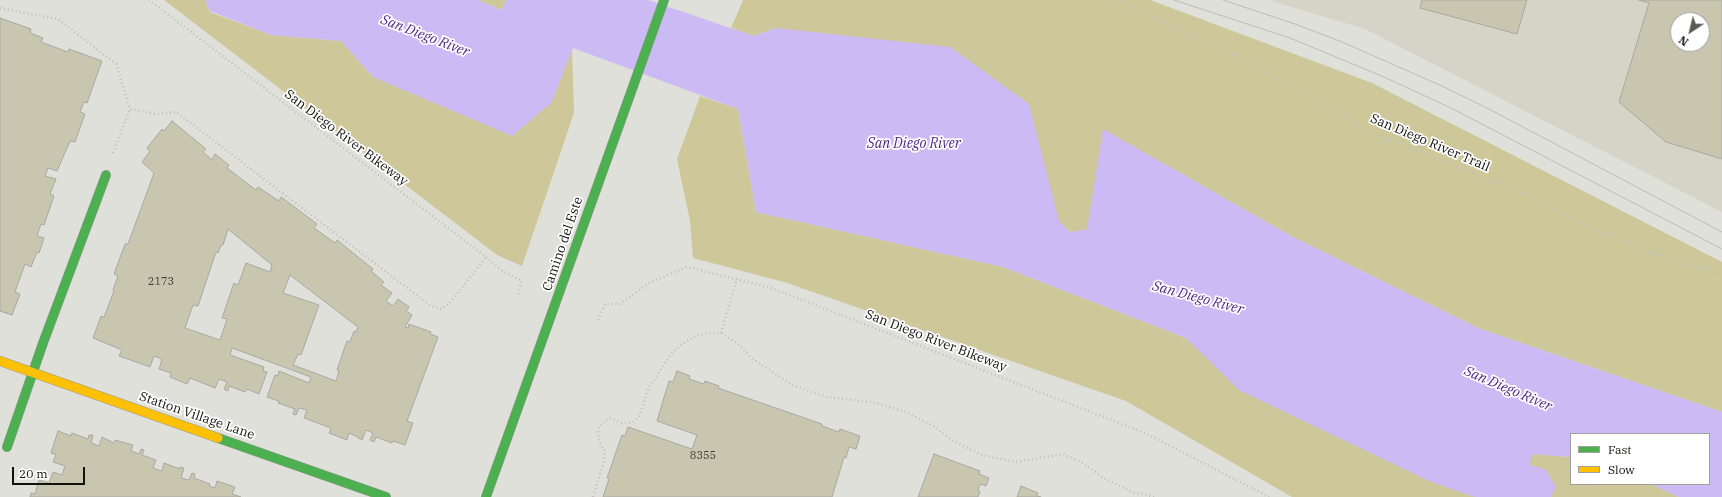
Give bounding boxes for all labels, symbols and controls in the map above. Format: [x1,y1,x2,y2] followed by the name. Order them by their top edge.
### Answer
[378,11,472,61] water label: San Diego River
[1670,12,1710,52] north arrow
[1676,33,1691,49] text: N
[281,87,411,189] street label: San Diego River Bikeway
[1368,111,1492,175] street label: San Diego River Trail
[867,136,961,152] water label: San Diego River
[540,195,586,293] street label: Camino del Este
[148,275,174,289] house number: 2173
[1150,278,1246,318] water label: San Diego River
[863,307,1009,375] street label: San Diego River Bikeway
[1462,363,1554,415] water label: San Diego River
[137,389,257,443] street label: Station Village Lane
[1570,433,1710,485] legend
[1608,442,1632,457] text: Fast
[690,449,716,463] house number: 8355
[14,459,87,485] scale bar
[1608,462,1635,477] text: Slow
[19,466,48,481] text: 20 m

